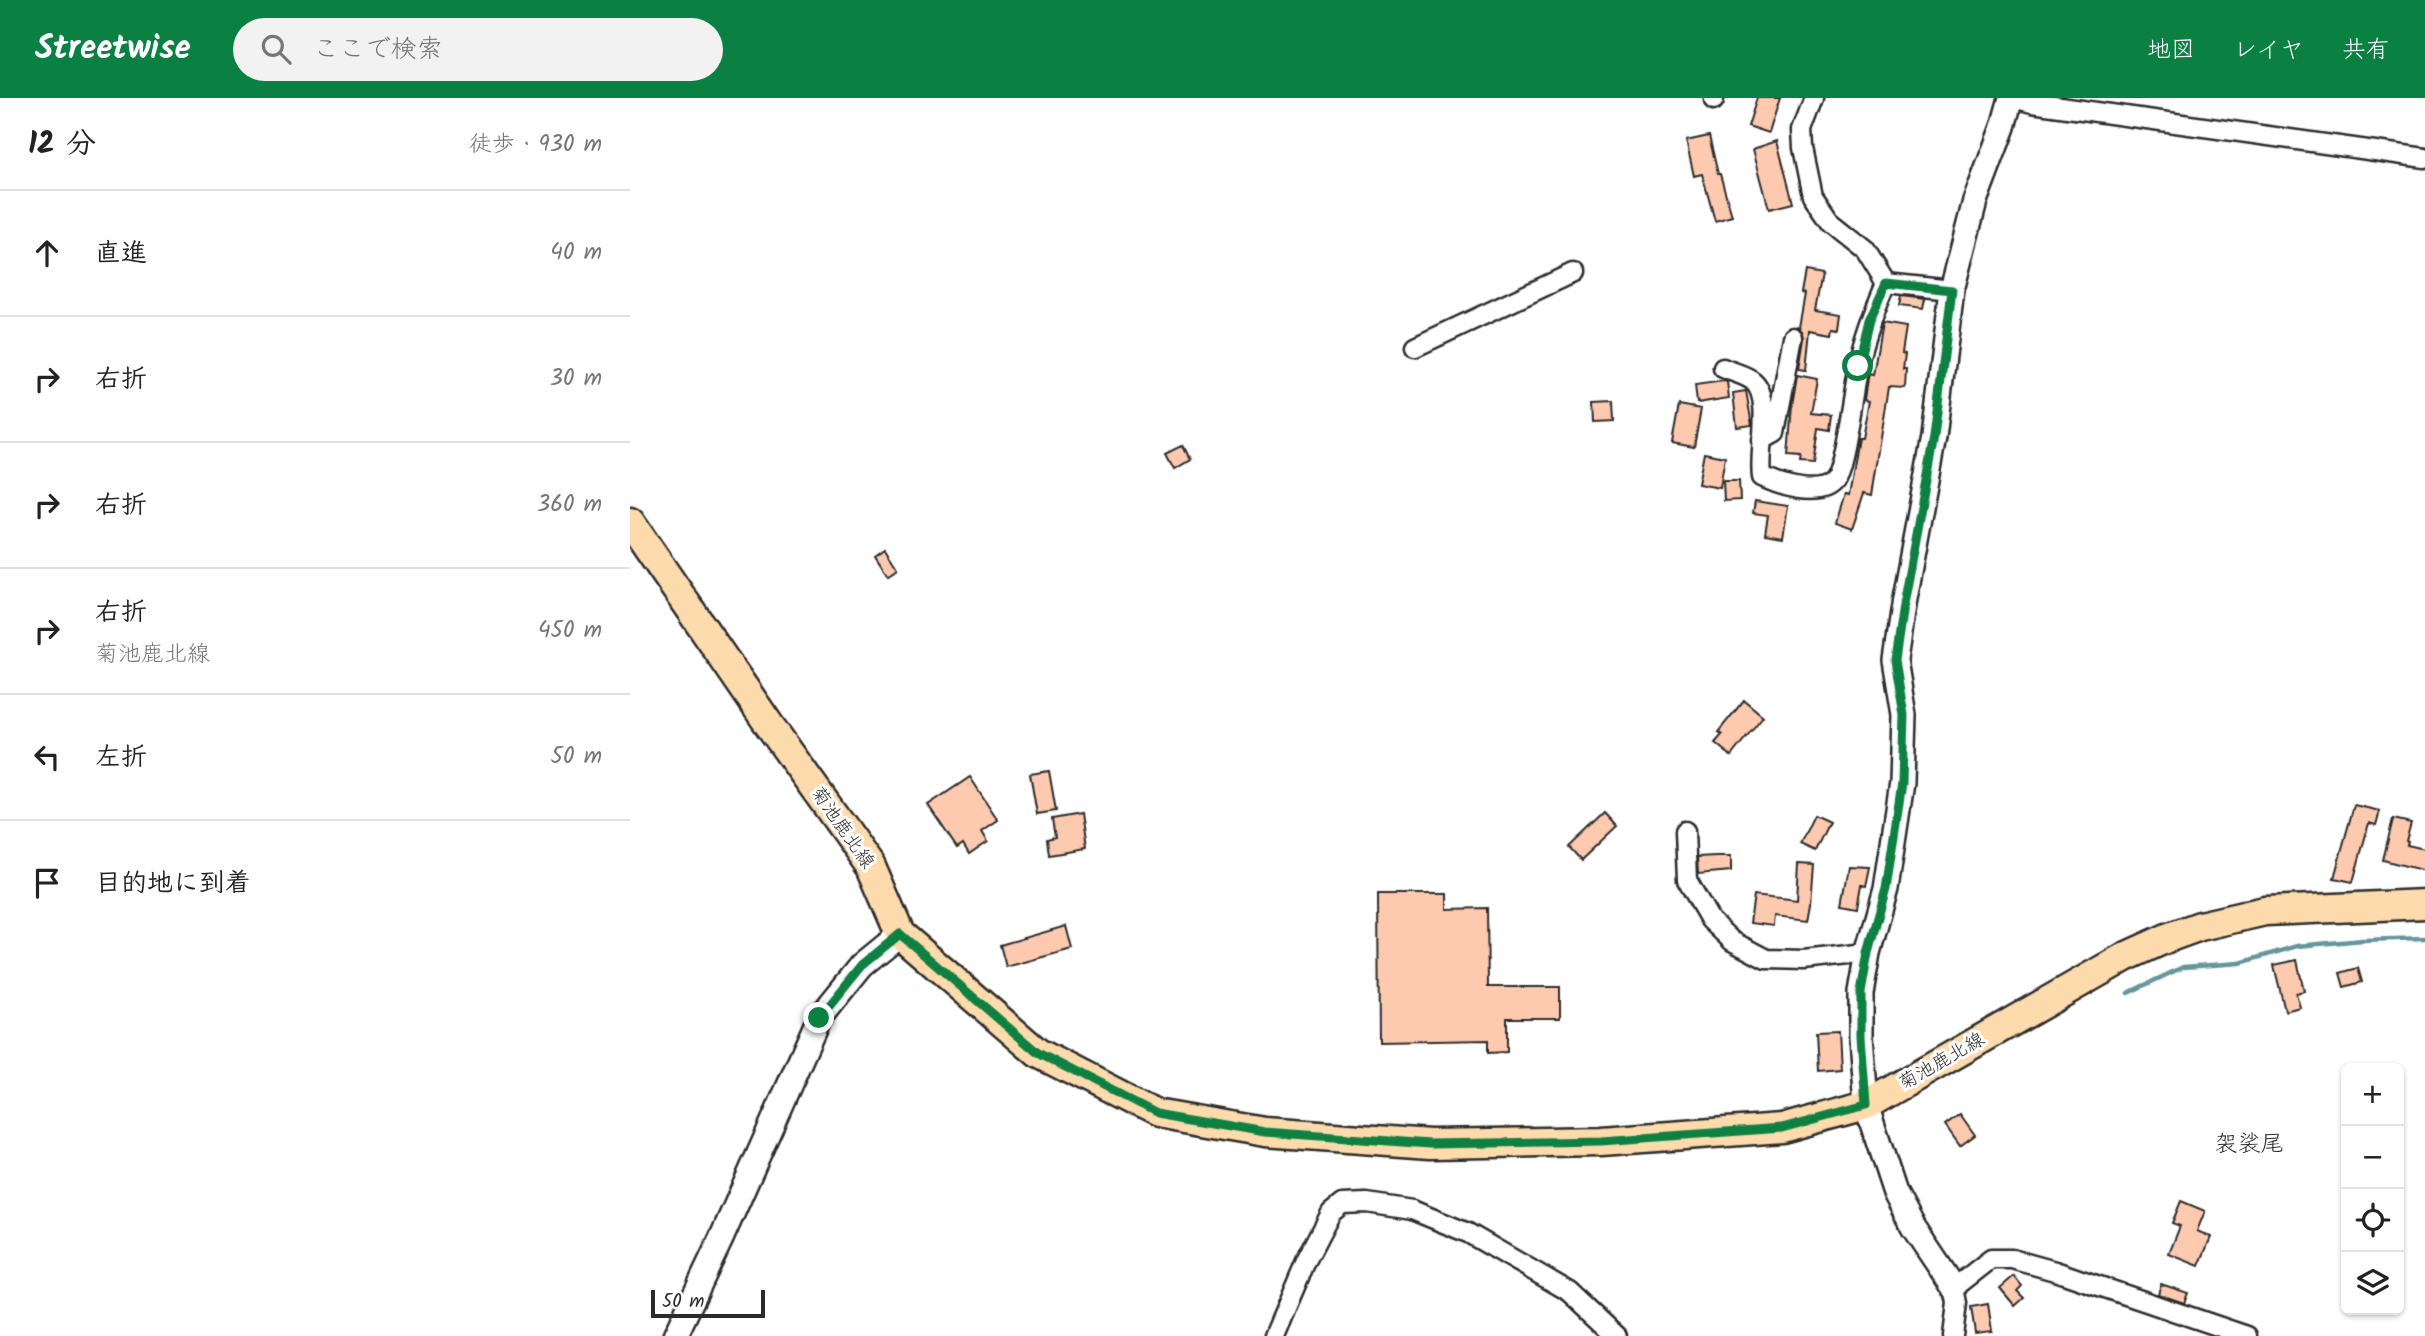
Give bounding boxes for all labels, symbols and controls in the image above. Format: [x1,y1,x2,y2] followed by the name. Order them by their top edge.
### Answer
[233,18,723,81] search box
[35,23,191,76] text: Streetwise
[313,29,443,71] text: ここで検索
[257,30,295,68] icon: search
[2147,31,2195,70] text: 地図
[2233,31,2304,70] text: レイヤ
[2342,31,2390,70] text: 共有
[28,121,96,169] text: 12 分
[469,127,602,163] text: 徒歩 · 930 m
[95,233,147,275] text: 直進
[28,234,66,272] icon: ahead
[550,235,602,271] text: 40 m
[1842,350,1873,381] route start
[95,359,147,401] text: 右折
[28,360,66,398] icon: right
[550,361,602,397] text: 30 m
[95,485,147,527] text: 右折
[28,486,66,524] icon: right
[537,487,602,523] text: 360 m
[95,592,147,634] text: 右折
[28,612,66,650] icon: right
[538,613,602,649] text: 450 m
[95,637,210,673] text: 菊池鹿北線
[95,737,147,779] text: 左折
[28,738,66,776] icon: left
[551,739,602,775] text: 50 m
[802,780,882,876] street label: 菊池鹿北線
[95,863,251,905] text: 目的地に到着
[28,864,66,902] icon: arrive
[803,1002,834,1033] route end
[1893,1025,1991,1099] street label: 菊池鹿北線
[2341,1063,2404,1315] map controls
[2341,1063,2404,1126] button: +
[2341,1126,2404,1189] button: −
[2215,1127,2284,1163] district label: 袈裟尾
[2341,1189,2404,1252] button: locate
[2341,1252,2404,1315] button: layers
[651,1287,765,1319] scale bar
[662,1287,704,1317] text: 50 m

